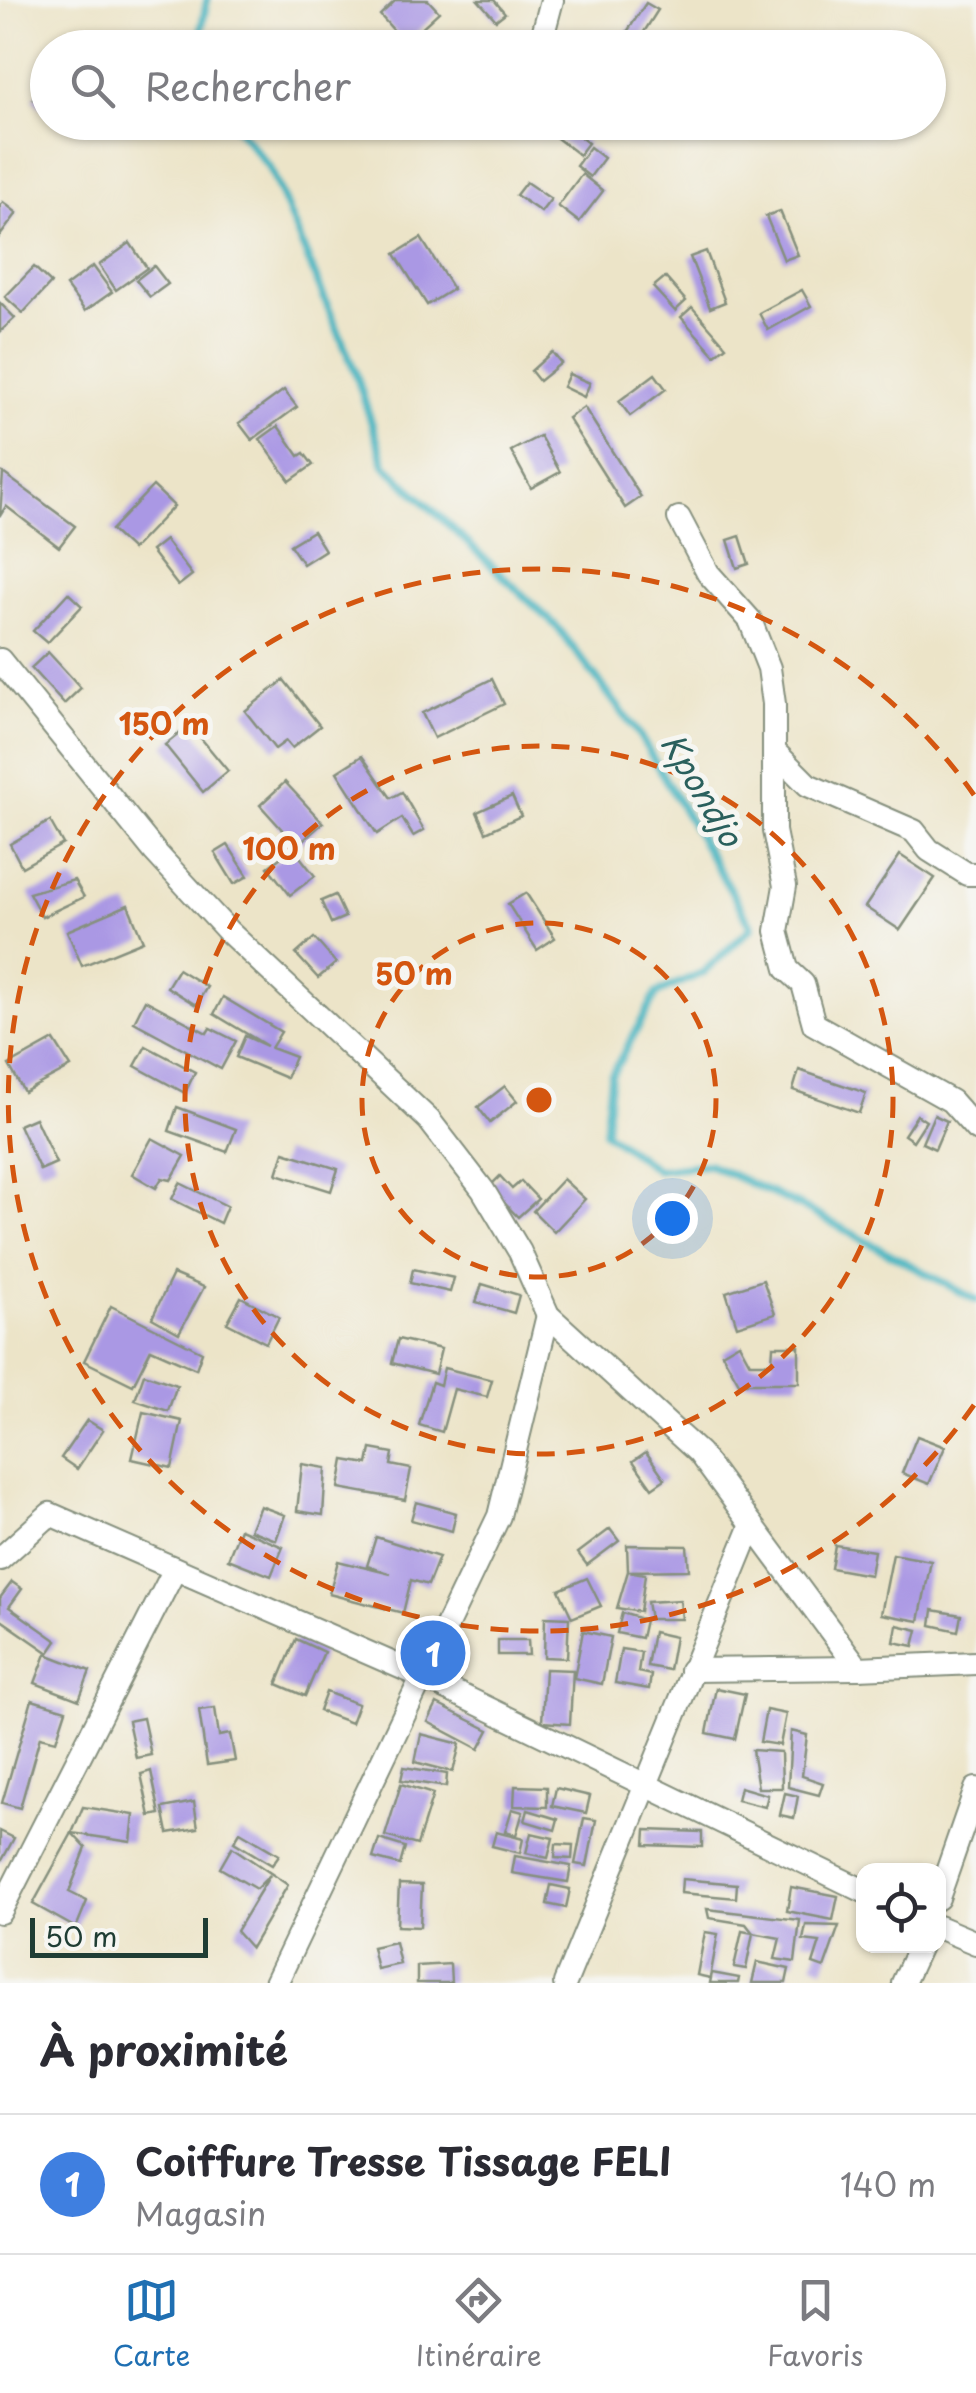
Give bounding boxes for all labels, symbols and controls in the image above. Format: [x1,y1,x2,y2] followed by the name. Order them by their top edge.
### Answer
[30,30,946,140] search box
[145,57,351,114] text: Rechercher
[65,58,120,113] icon: search
[119,700,209,745] text: 150 m
[650,723,756,856] water label: Kpondjo
[242,825,336,870] text: 100 m
[375,950,453,995] text: 50 m
[521,1082,557,1118] centre of rings
[647,1193,698,1244] your location
[400,1616,466,1690] pin: 1
[856,1863,946,1953] map controls
[856,1863,946,1953] button: locate
[30,1913,208,1958] scale bar
[45,1914,118,1957] text: 50 m
[40,2017,288,2080] text: À proximité
[135,2132,671,2189] text: Coiffure Tresse Tissage FELI
[65,2160,80,2208] text: 1
[840,2160,936,2208] text: 140 m
[135,2189,266,2237] text: Magasin
[113,2273,190,2376] tab: Carte
[416,2273,542,2376] tab: Itinéraire
[767,2273,863,2376] tab: Favoris

